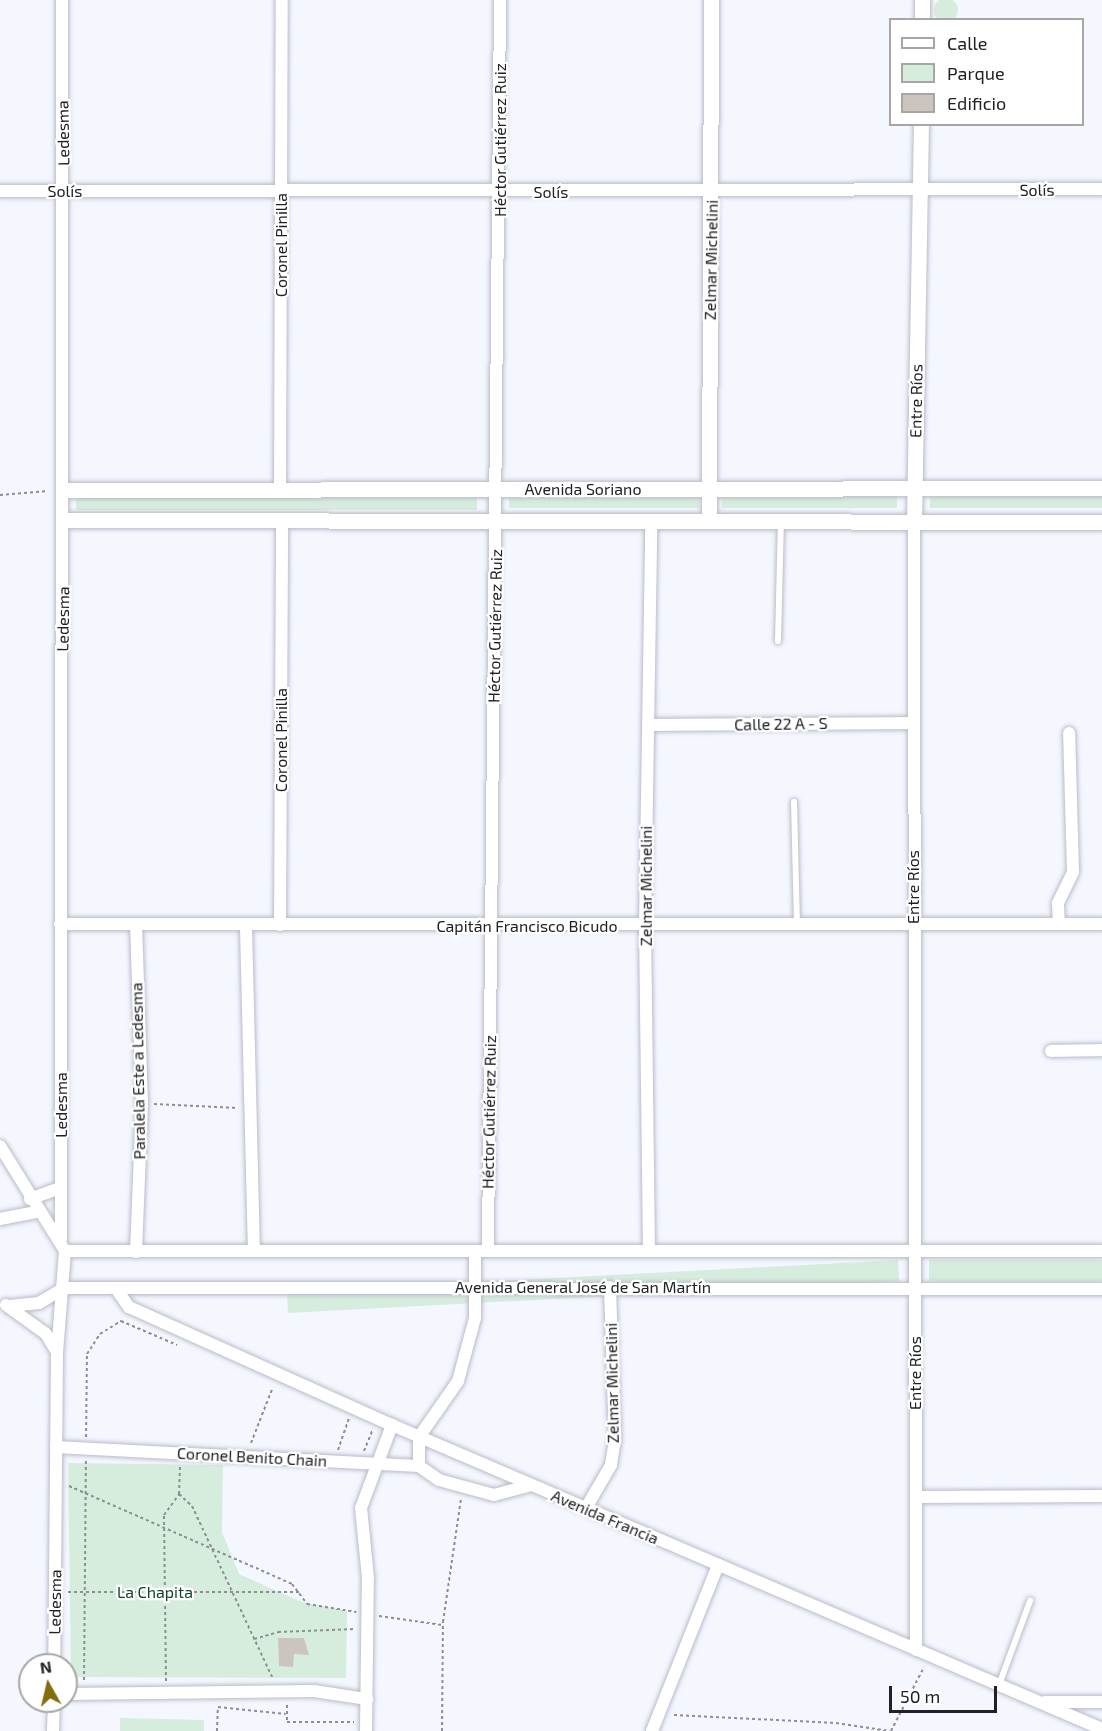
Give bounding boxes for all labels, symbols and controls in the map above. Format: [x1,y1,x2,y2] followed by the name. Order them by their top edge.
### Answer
[889,18,1084,126] legend
[947,32,988,54] text: Calle
[947,62,1005,84] text: Parque
[490,63,510,217] street label: Héctor Gutiérrez Ruiz
[947,92,1006,114] text: Edificio
[53,100,73,166] street label: Ledesma
[1019,180,1055,200] street label: Solís
[48,181,82,201] street label: Solís
[534,182,568,202] street label: Solís
[271,193,291,297] street label: Coronel Pinilla
[700,199,722,321] street label: Zelmar Michelini
[906,364,926,438] street label: Entre Ríos
[524,479,642,499] street label: Avenida Soriano
[484,549,506,703] street label: Héctor Gutiérrez Ruiz
[53,586,73,652] street label: Ledesma
[271,688,291,792] street label: Coronel Pinilla
[734,714,828,734] street label: Calle 22 A - S
[636,826,656,946] street label: Zelmar Michelini
[903,850,923,924] street label: Entre Ríos
[436,916,618,936] street label: Capitán Francisco Bicudo
[127,982,149,1160] street label: Paralela Este a Ledesma
[478,1035,500,1189] street label: Héctor Gutiérrez Ruiz
[51,1072,71,1138] street label: Ledesma
[455,1277,711,1297] street label: Avenida General José de San Martín
[601,1322,623,1444] street label: Zelmar Michelini
[905,1336,925,1410] street label: Entre Ríos
[176,1443,328,1471] street label: Coronel Benito Chain
[548,1486,662,1548] street label: Avenida Francia
[45,1569,65,1635] street label: Ledesma
[117,1582,193,1602] park label: La Chapita
[18,1653,78,1713] north arrow
[39,1656,53,1677] text: N
[892,1674,1000,1712] scale bar
[900,1685,940,1707] text: 50 m

